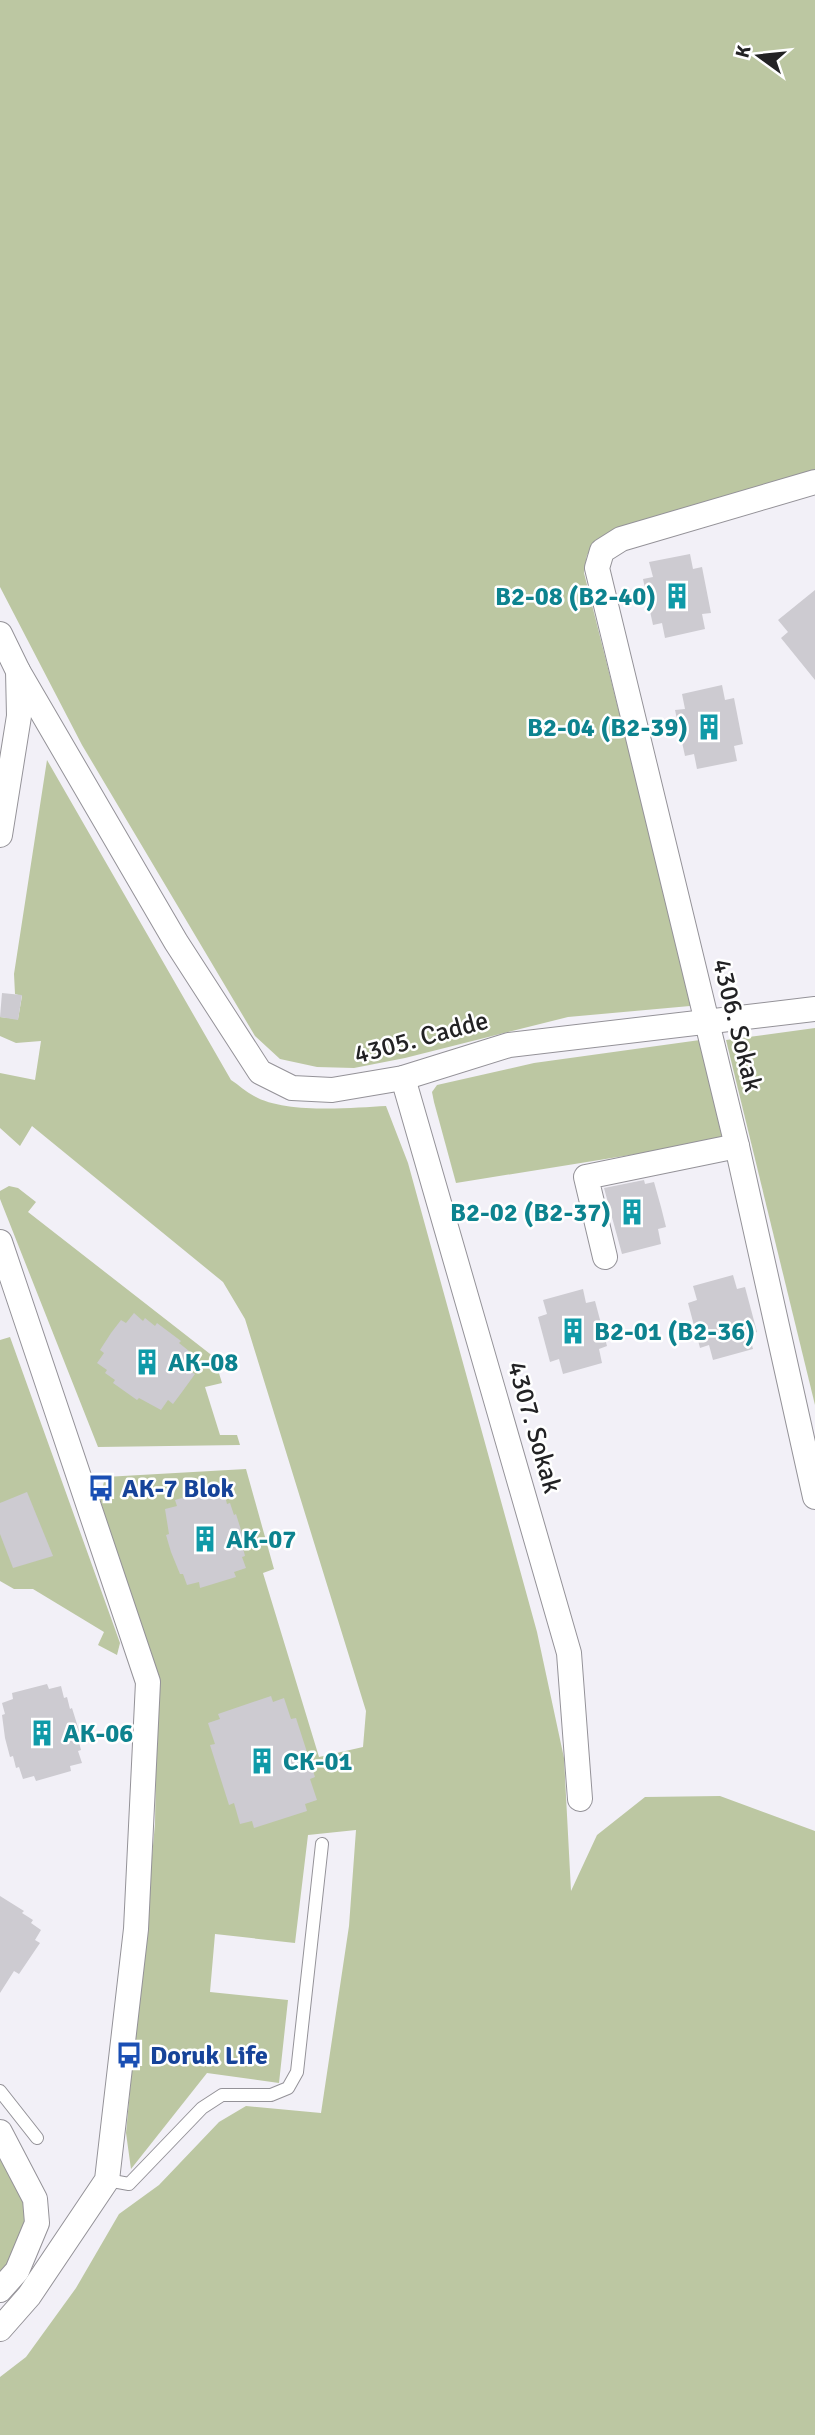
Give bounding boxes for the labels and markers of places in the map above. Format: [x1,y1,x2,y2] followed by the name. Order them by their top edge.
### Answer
[495,581,656,613] place label: B2-08 (B2-40)
[662,581,692,611] building icon: B2-08 (B2-40)
[527,712,688,744] place label: B2-04 (B2-39)
[694,712,724,742] building icon: B2-04 (B2-39)
[450,1197,611,1229] place label: B2-02 (B2-37)
[617,1197,647,1227] building icon: B2-02 (B2-37)
[558,1316,588,1346] building icon: B2-01 (B2-36)
[594,1316,755,1348] place label: B2-01 (B2-36)
[132,1347,162,1377] building icon: AK-08
[168,1347,238,1379] place label: AK-08
[86,1473,116,1503] bus stop icon: AK-7 Blok
[122,1473,235,1505] place label: AK-7 Blok
[190,1524,220,1554] building icon: AK-07
[226,1524,296,1556] place label: AK-07
[27,1718,57,1748] building icon: AK-06
[63,1718,133,1750] place label: AK-06
[247,1746,277,1776] building icon: CK-01
[283,1746,353,1778] place label: CK-01
[114,2040,144,2070] bus stop icon: Doruk Life
[150,2040,268,2072] place label: Doruk Life

